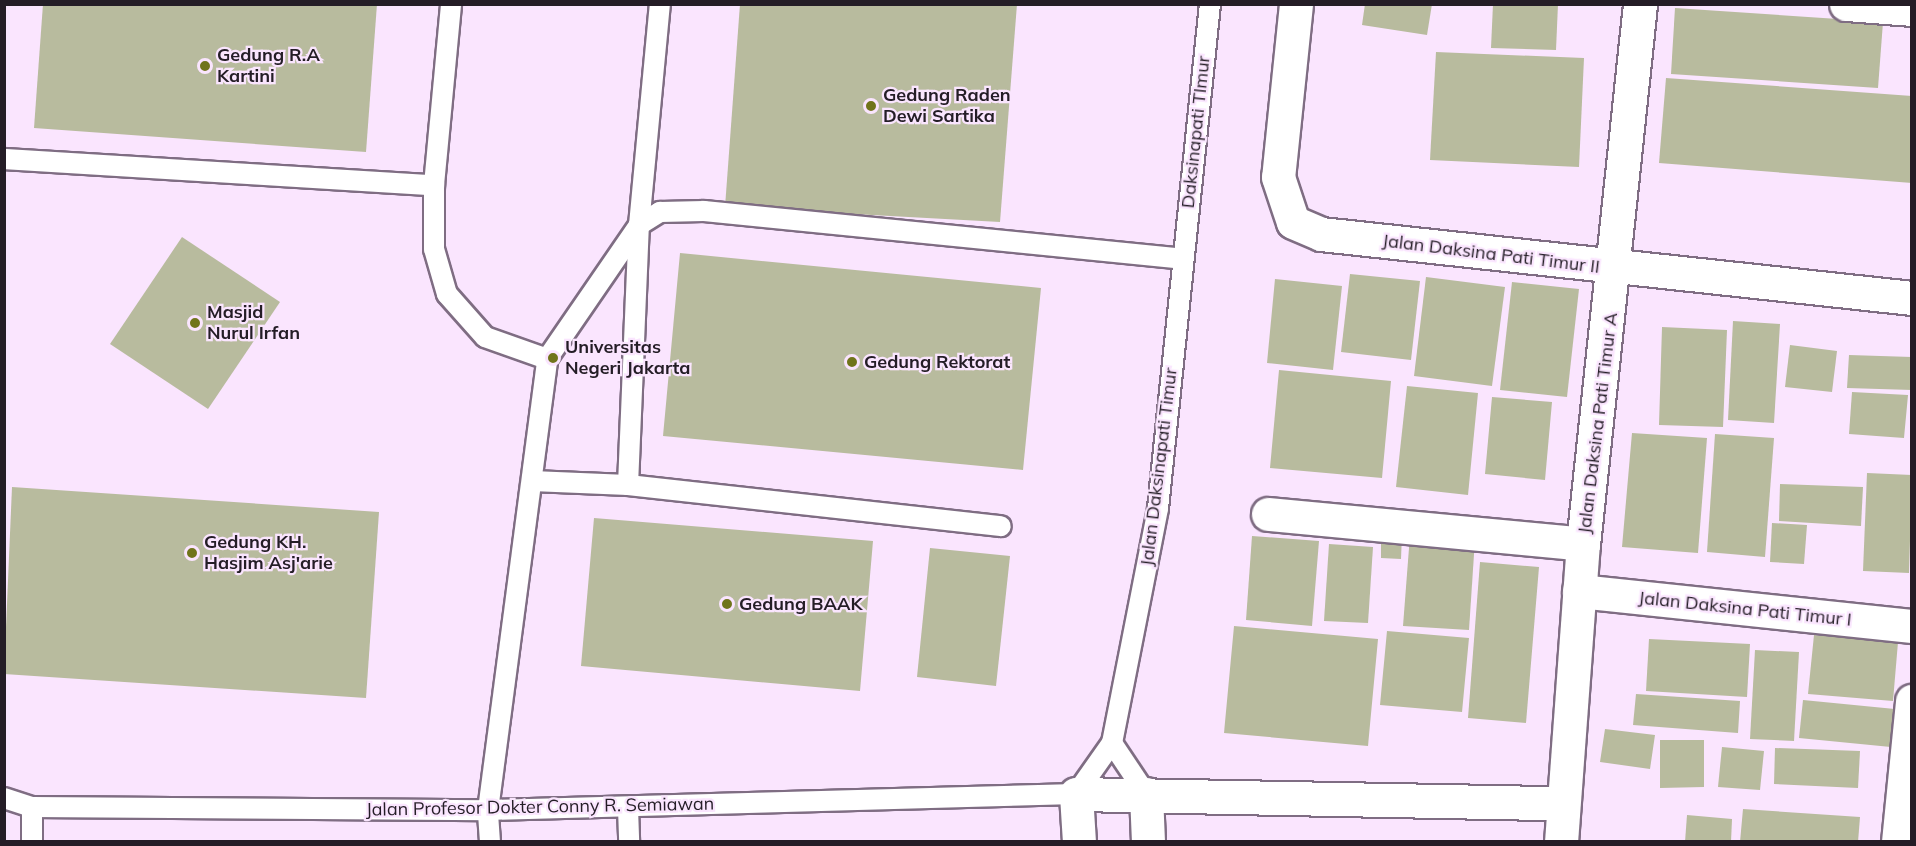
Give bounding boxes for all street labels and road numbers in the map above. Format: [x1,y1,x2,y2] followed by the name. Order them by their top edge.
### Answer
[1177,55,1215,209] street label: Daksinapati TImur
[1381,230,1601,278] street label: Jalan Daksina Pati Timur II
[1574,311,1622,535] street label: Jalan Daksina Pati Timur A
[1136,367,1182,567] street label: Jalan Daksinapati Timur
[1637,587,1853,631] street label: Jalan Daksina Pati Timur I
[366,793,714,821] street label: Jalan Profesor Dokter Conny R. Semiawan

